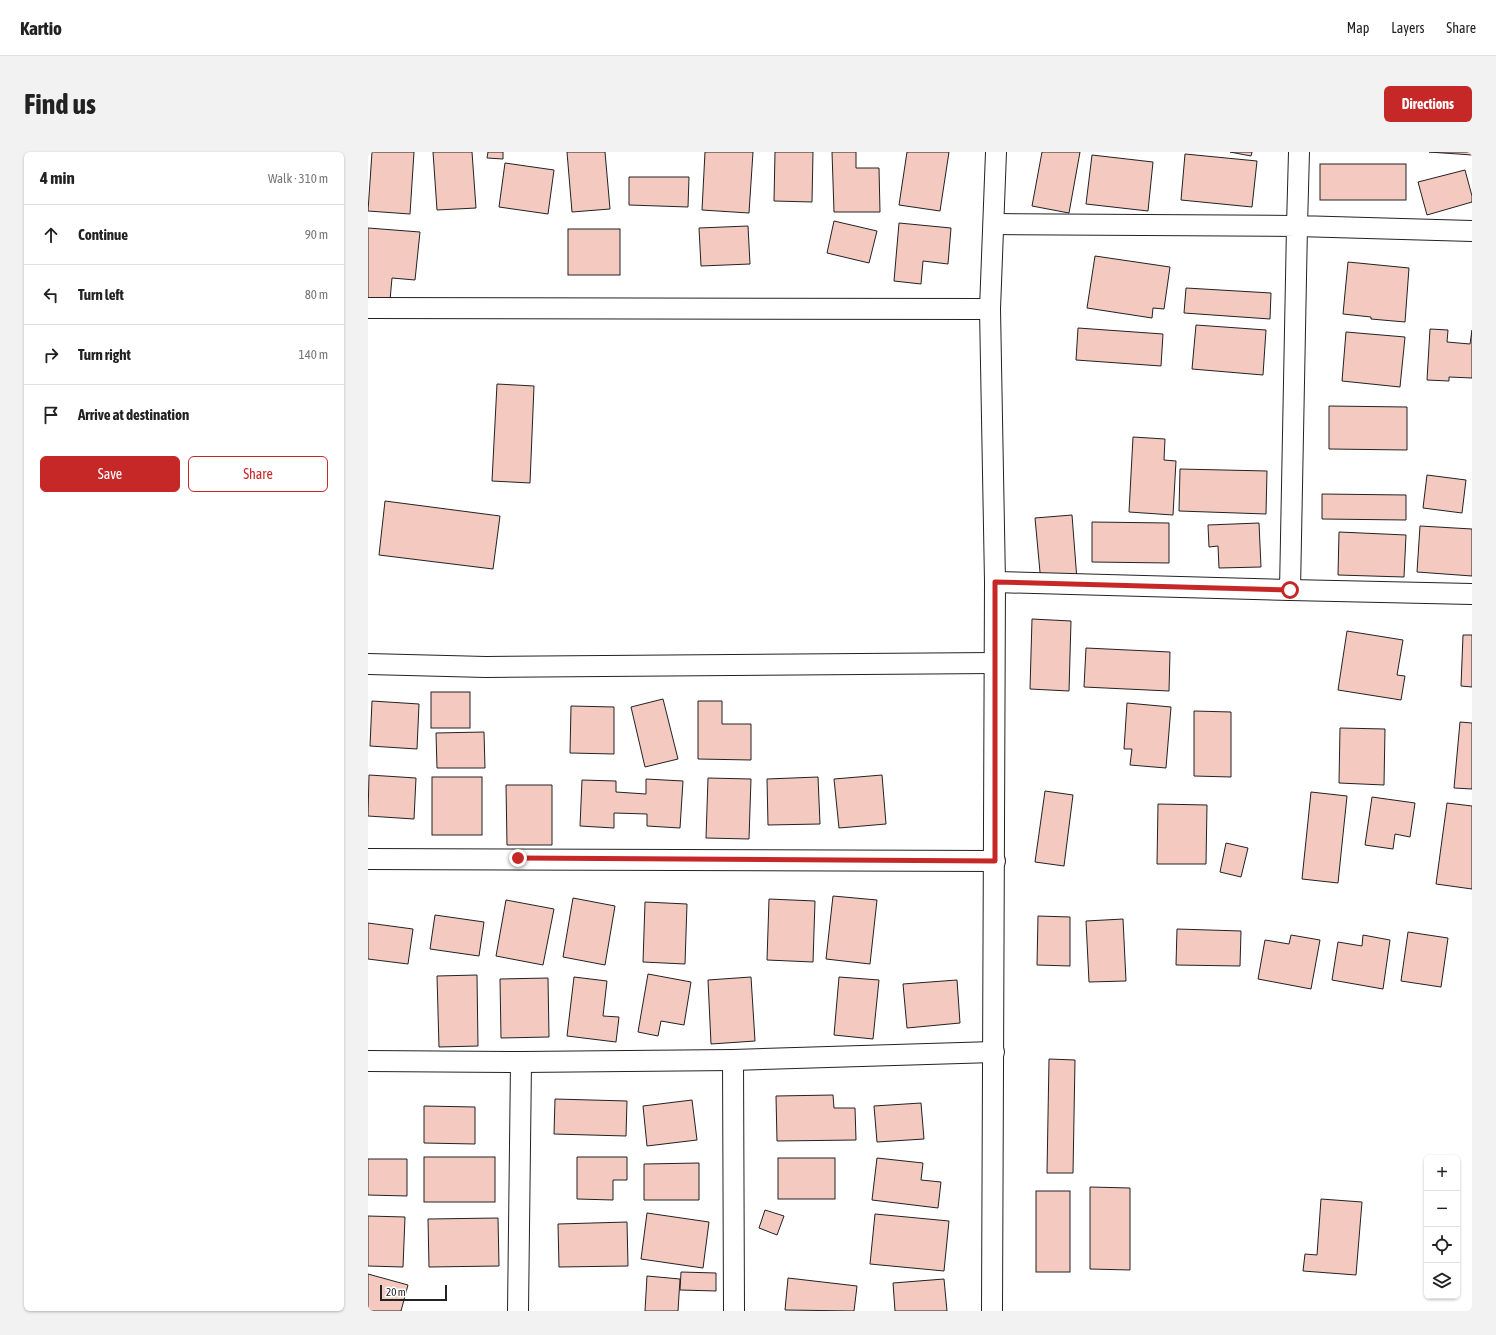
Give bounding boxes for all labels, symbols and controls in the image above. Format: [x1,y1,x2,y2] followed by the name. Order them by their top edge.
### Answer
[20,17,62,39] text: Kartio
[1347,20,1369,36] text: Map
[1391,20,1424,36] text: Layers
[1446,20,1476,36] text: Share
[1384,86,1472,122] button: Directions
[24,88,96,120] text: Find us
[40,168,75,188] text: 4 min
[268,171,328,186] text: Walk · 310 m
[40,224,62,246] icon: ahead
[78,226,128,243] text: Continue
[305,227,328,242] text: 90 m
[40,284,62,306] icon: left
[78,286,124,303] text: Turn left
[305,287,328,302] text: 80 m
[40,344,62,366] icon: right
[78,346,131,363] text: Turn right
[299,347,328,362] text: 140 m
[40,404,62,426] icon: arrive
[78,406,189,423] text: Arrive at destination
[40,456,180,492] button: Save
[188,456,328,492] button: Share
[1281,581,1299,599] route start
[509,849,527,867] route end
[1424,1155,1460,1299] map controls
[1424,1155,1460,1191] button: +
[1424,1191,1460,1227] button: −
[1424,1227,1460,1263] button: locate
[1424,1263,1460,1299] button: layers
[380,1283,447,1302] scale bar
[386,1286,406,1298] text: 20 m

